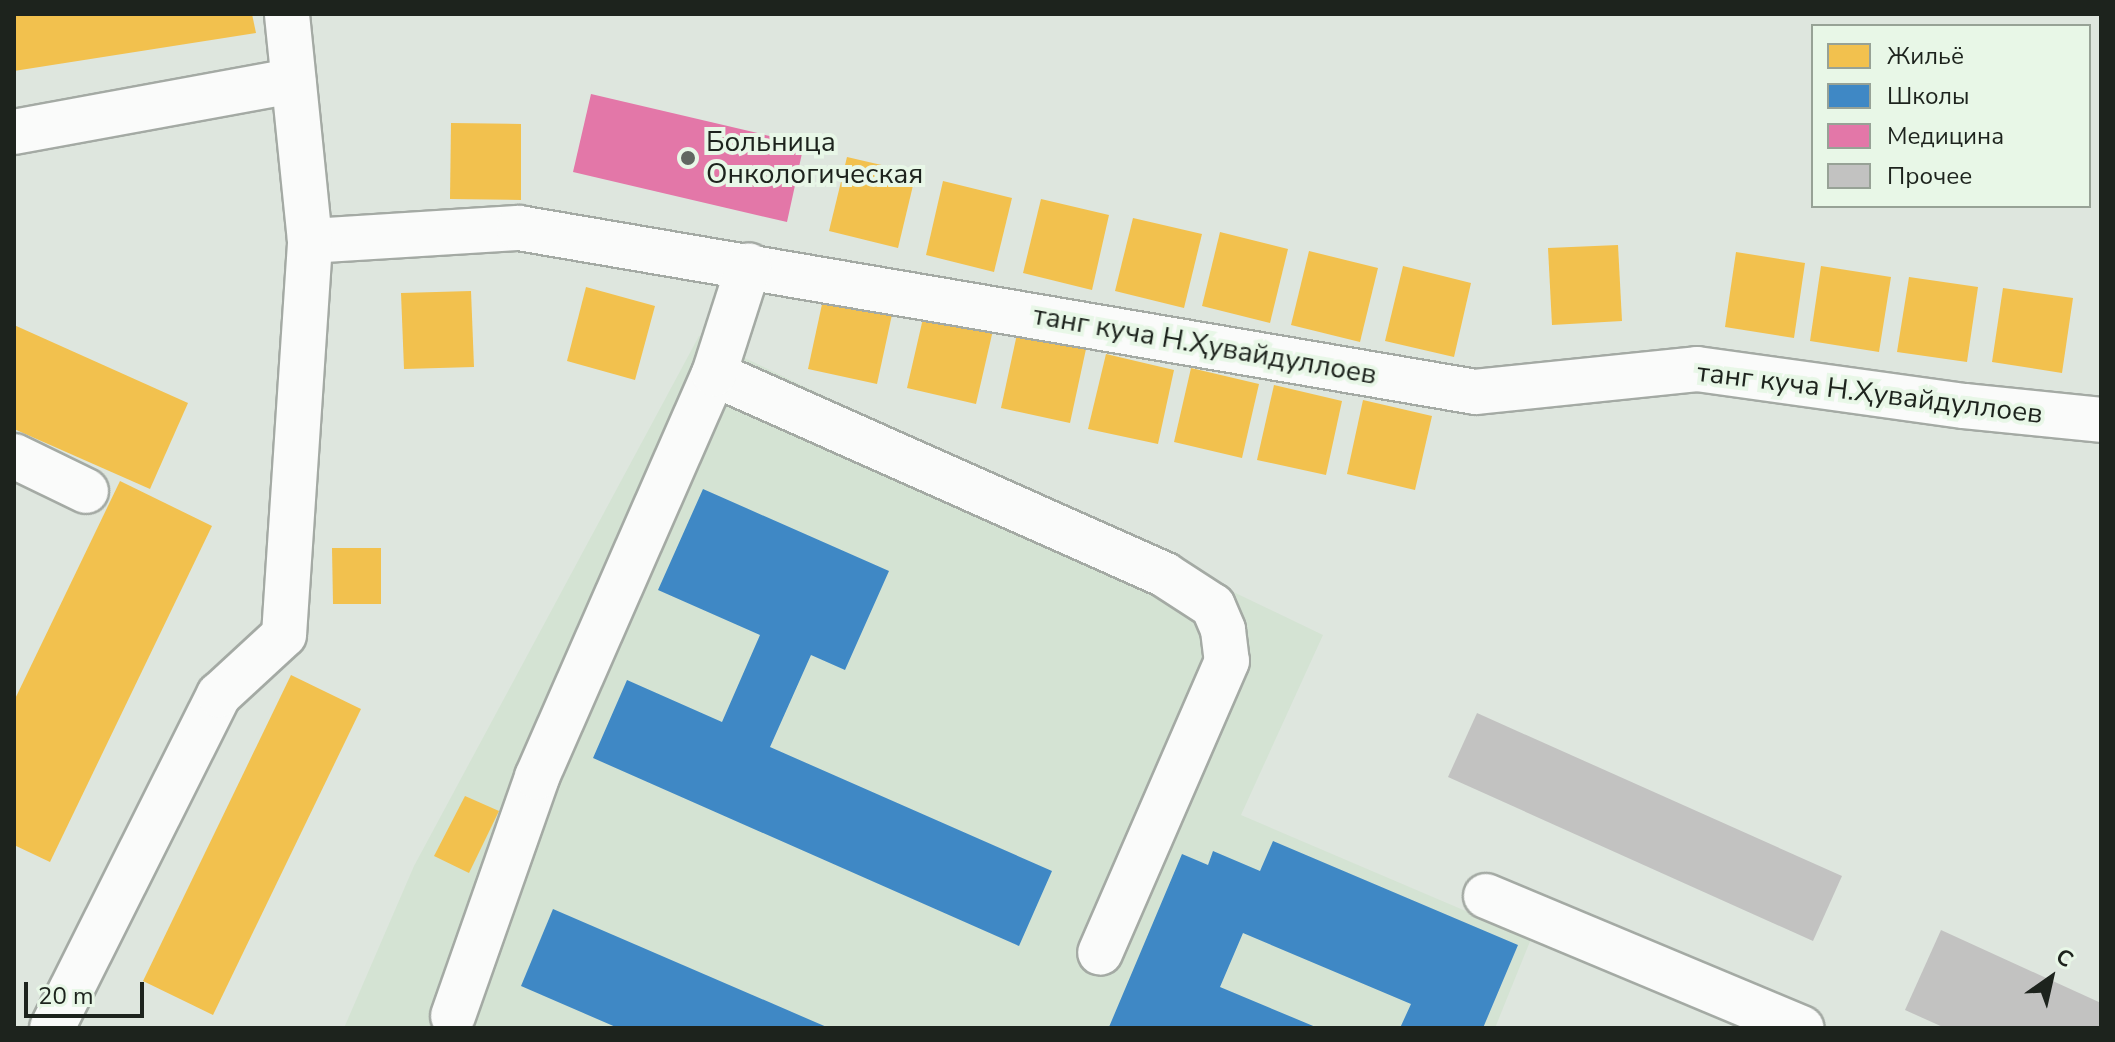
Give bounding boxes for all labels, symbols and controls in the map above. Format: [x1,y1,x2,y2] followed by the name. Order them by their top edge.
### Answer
[1811,24,2091,208] legend
[1887,40,1964,72] text: Жильё
[1887,80,1970,112] text: Школы
[1887,120,2004,152] text: Медицина
[706,125,923,191] place label: Больница Онкологическая
[677,147,699,169] marker: Больница Онкологическая
[1887,160,1972,192] text: Прочее
[1031,298,1379,392] street label: танг куча Н.Ҳувайдуллоев
[1695,355,2045,431] street label: танг куча Н.Ҳувайдуллоев
[2011,938,2091,1018] north arrow
[2050,941,2079,975] text: С
[28,966,148,1016] scale bar
[38,980,94,1012] text: 20 m

